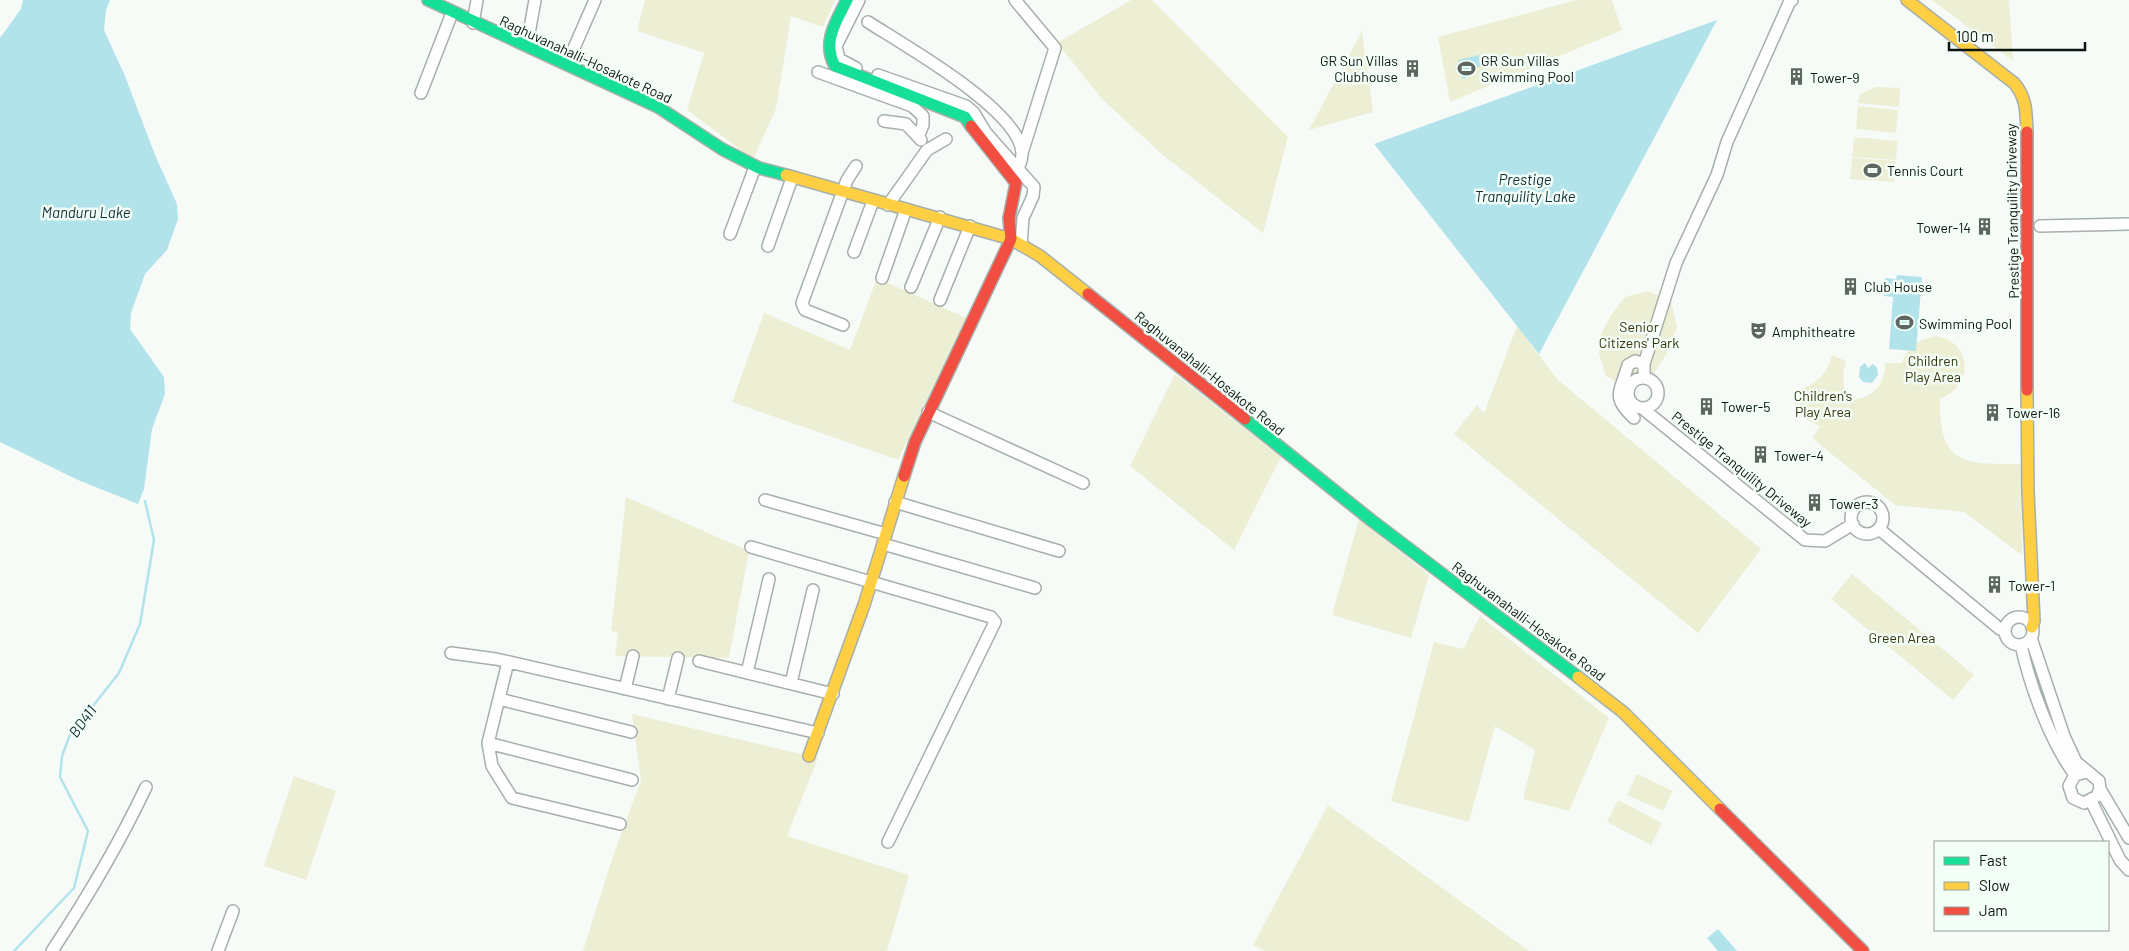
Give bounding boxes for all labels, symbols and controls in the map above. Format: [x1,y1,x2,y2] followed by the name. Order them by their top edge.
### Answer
[497,12,675,106] street label: Raghuvanahalli-Hosakote Road
[1949,20,2085,52] scale bar
[1956,27,1994,45] text: 100 m
[1320,52,1398,85] place label: GR Sun Villas Clubhouse
[1481,52,1574,85] place label: GR Sun Villas Swimming Pool
[1402,58,1422,78] building icon: GR Sun Villas Clubhouse
[1457,58,1477,78] sports icon: GR Sun Villas Swimming Pool
[1786,67,1806,87] building icon: Tower-9
[1810,69,1860,86] place label: Tower-9
[2002,123,2022,299] street label: Prestige Tranquility Driveway
[1863,160,1883,180] sports icon: Tennis Court
[1887,162,1964,179] place label: Tennis Court
[1475,170,1576,205] water label: Prestige Tranquility Lake
[42,203,131,221] water label: Manduru Lake
[1975,217,1995,237] building icon: Tower-14
[1916,219,1971,236] place label: Tower-14
[1840,276,1860,296] building icon: Club House
[1864,278,1932,295] place label: Club House
[1132,307,1288,439] street label: Raghuvanahalli-Hosakote Road
[1895,313,1915,333] sports icon: Swimming Pool
[1919,315,2012,332] place label: Swimming Pool
[1599,318,1679,351] park label: Senior Citizens' Park
[1748,321,1768,341] theatre icon: Amphitheatre
[1772,323,1856,340] place label: Amphitheatre
[1905,352,1961,385] park label: Children Play Area
[1794,387,1852,420] park label: Children's Play Area
[1697,396,1717,416] building icon: Tower-5
[1721,398,1770,415] place label: Tower-5
[1982,402,2002,422] building icon: Tower-16
[2006,404,2060,421] place label: Tower-16
[1669,407,1816,531] street label: Prestige Tranquility Driveway
[1750,445,1770,465] building icon: Tower-4
[1774,447,1824,464] place label: Tower-4
[1805,493,1825,513] building icon: Tower-3
[1829,495,1878,512] place label: Tower-3
[1449,558,1609,684] street label: Raghuvanahalli-Hosakote Road
[1984,575,2004,595] building icon: Tower-1
[2008,577,2055,594] place label: Tower-1
[1869,629,1935,646] park label: Green Area
[64,702,100,740] water label: BD411
[1934,841,2109,931] legend
[1979,851,2007,869] text: Fast
[1979,876,2010,894] text: Slow
[1979,901,2008,919] text: Jam

